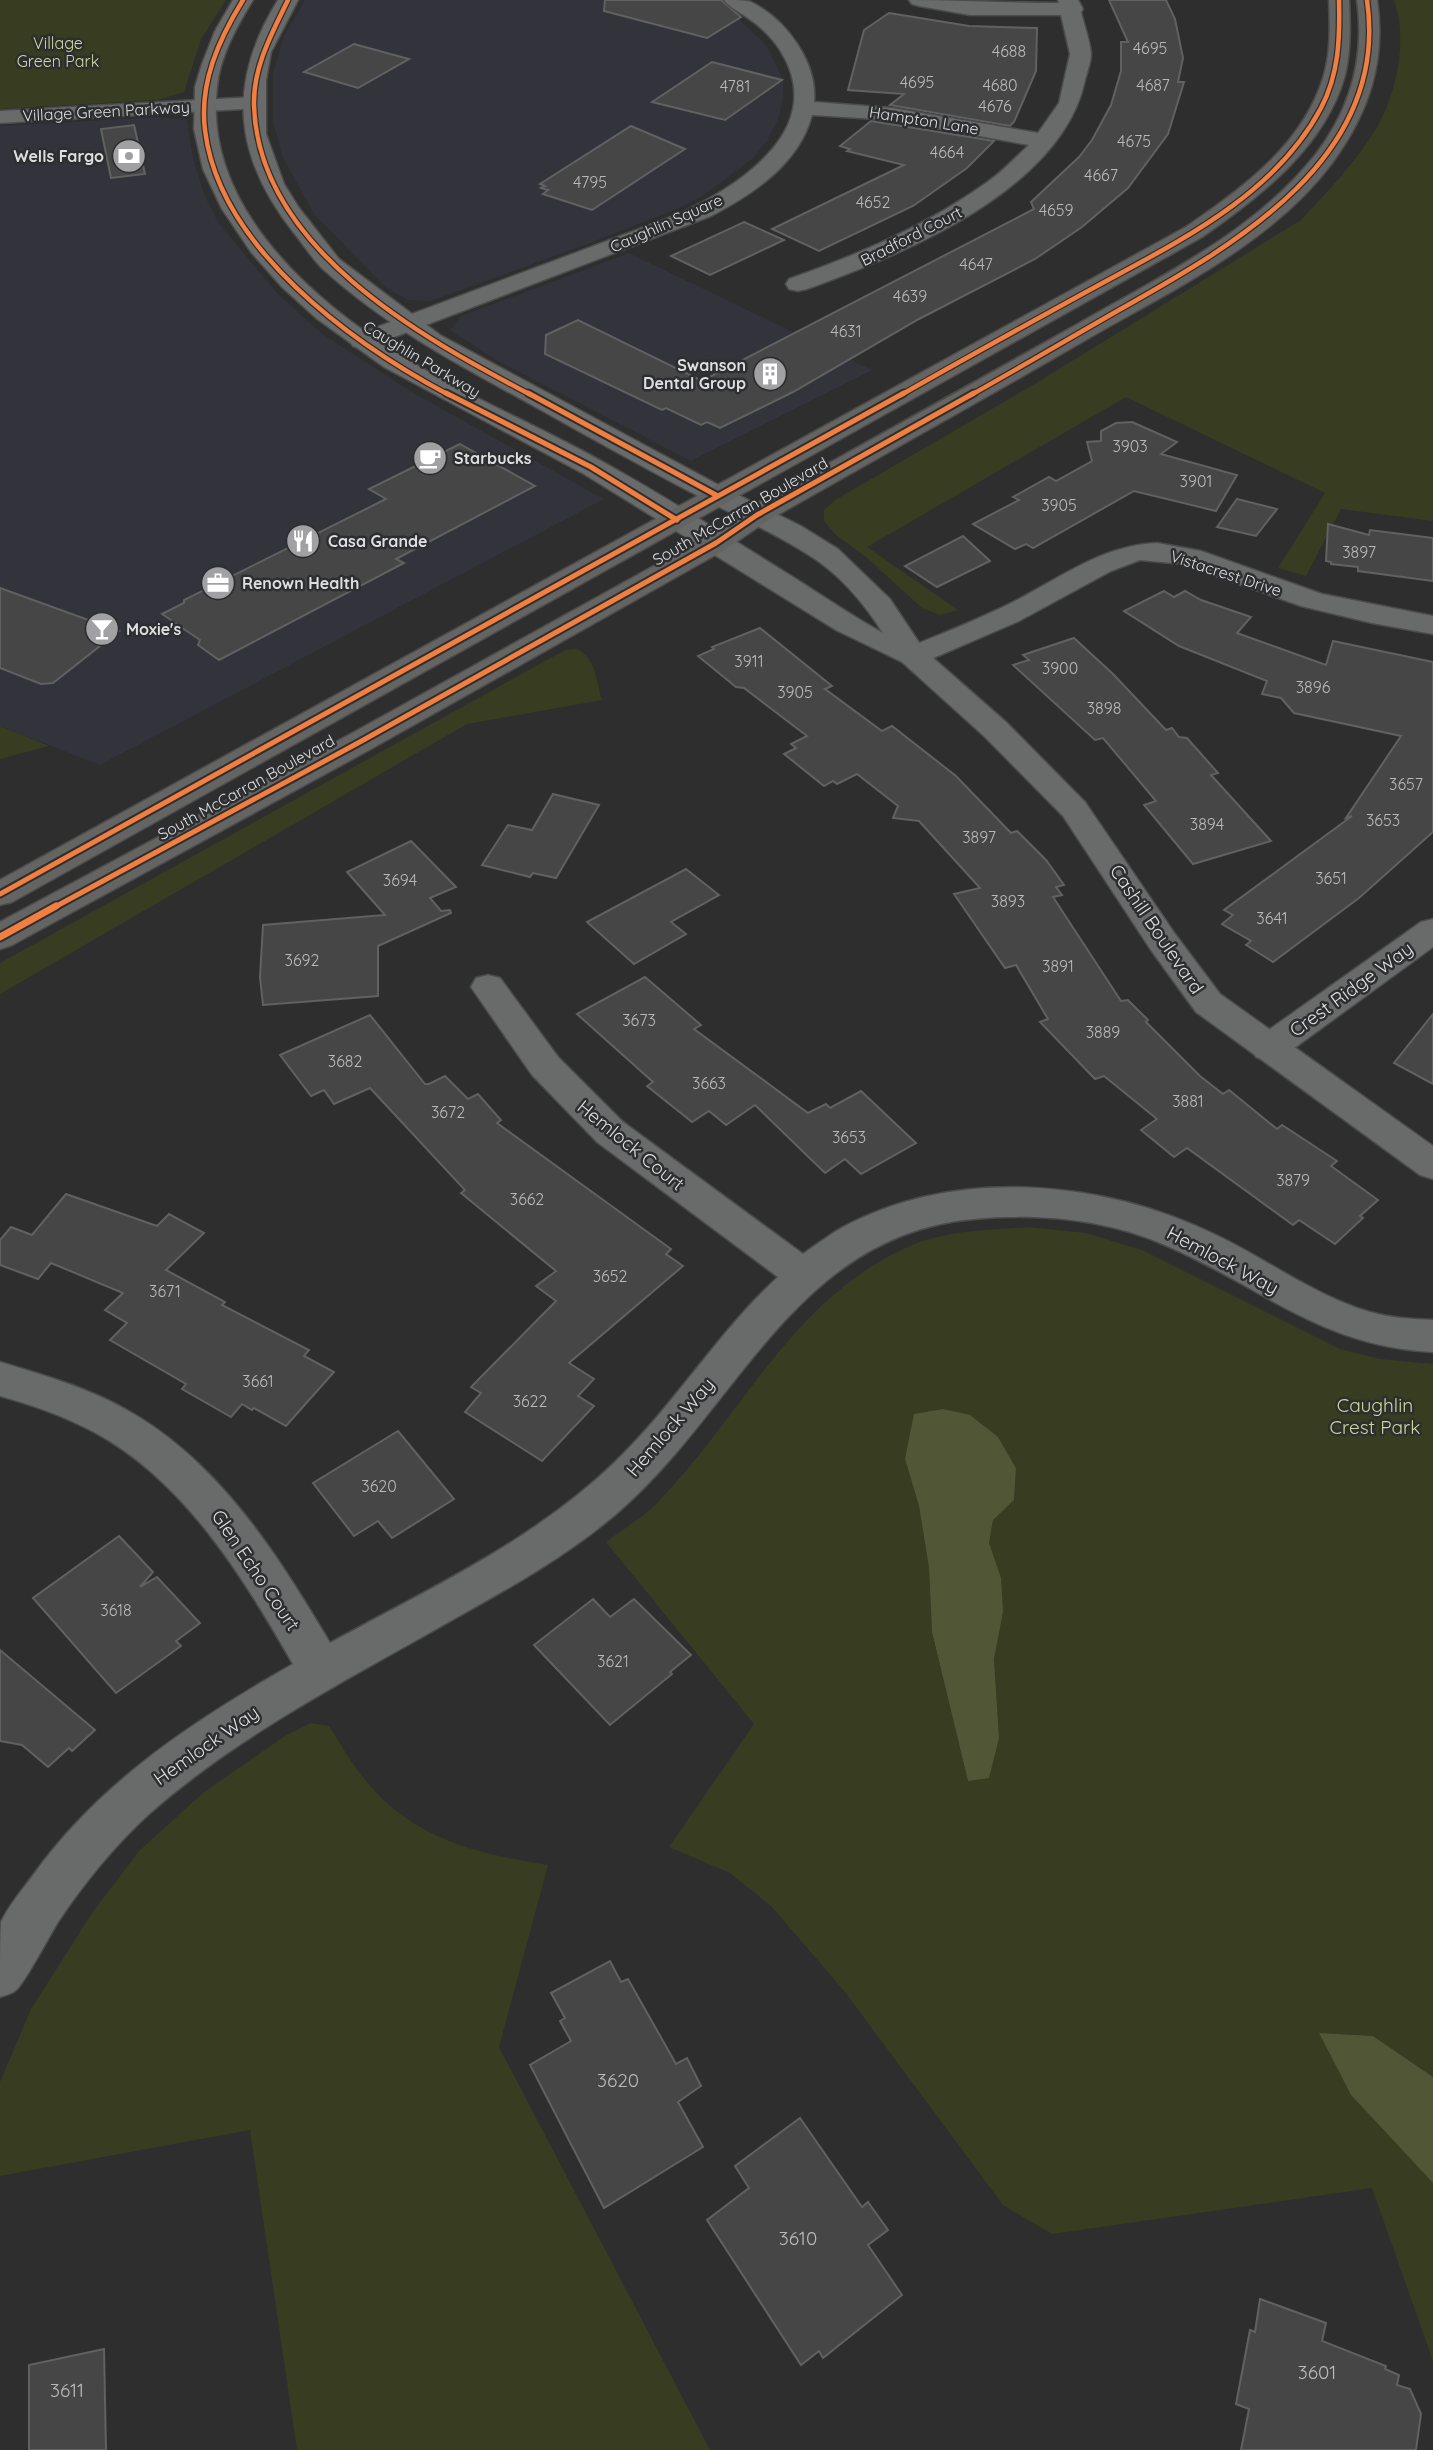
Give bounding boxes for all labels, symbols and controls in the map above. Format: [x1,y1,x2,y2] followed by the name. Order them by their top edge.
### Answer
[17,33,99,71] park label: Village Green Park
[1133,38,1167,58] house number: 4695
[992,41,1026,61] house number: 4688
[900,72,934,92] house number: 4695
[982,75,1018,95] house number: 4680
[1136,75,1170,95] house number: 4687
[720,76,750,96] house number: 4781
[978,96,1012,116] house number: 4676
[22,97,190,125] street label: Village Green Parkway
[868,101,980,139] street label: Hampton Lane
[1117,131,1151,151] house number: 4675
[110,137,148,175] bank icon: Wells Fargo
[930,142,964,162] house number: 4664
[14,146,104,166] place label: Wells Fargo
[1084,165,1118,185] house number: 4667
[573,172,607,192] house number: 4795
[607,189,725,257] street label: Caughlin Square
[856,192,890,212] house number: 4652
[1039,200,1073,220] house number: 4659
[857,202,965,270] street label: Bradford Court
[959,254,993,274] house number: 4647
[893,286,927,306] house number: 4639
[360,316,484,402] street label: Caughlin Parkway
[830,321,862,341] house number: 4631
[643,355,746,393] place label: Swanson Dental Group
[751,355,789,393] building icon: Swanson Dental Group
[1112,436,1148,456] house number: 3903
[411,439,449,477] cafe icon: Starbucks
[454,448,532,468] place label: Starbucks
[649,453,831,569] street label: South McCarran Boulevard
[1180,471,1212,491] house number: 3901
[1041,495,1077,515] house number: 3905
[284,522,322,560] restaurant icon: Casa Grande
[328,531,427,551] place label: Casa Grande
[1342,542,1376,562] house number: 3897
[1168,546,1284,600] street label: Vistacrest Drive
[199,564,237,602] office icon: Renown Health
[242,573,359,593] place label: Renown Health
[83,610,121,648] bar icon: Moxie's
[126,619,181,639] place label: Moxie's
[734,651,764,671] house number: 3911
[1042,658,1078,678] house number: 3900
[1296,677,1331,697] house number: 3896
[777,682,813,702] house number: 3905
[1087,698,1121,718] house number: 3898
[154,730,338,844] street label: South McCarran Boulevard
[1389,774,1423,794] house number: 3657
[1366,810,1400,830] house number: 3653
[1190,814,1224,834] house number: 3894
[962,827,996,847] house number: 3897
[1105,860,1209,998] street label: Cashill Boulevard
[1315,868,1347,888] house number: 3651
[383,870,417,890] house number: 3694
[991,891,1025,911] house number: 3893
[1256,908,1288,928] house number: 3641
[1285,936,1417,1042] street label: Crest Ridge Way
[285,950,320,970] house number: 3692
[1042,956,1074,976] house number: 3891
[622,1010,656,1030] house number: 3673
[1086,1022,1120,1042] house number: 3889
[328,1051,362,1071] house number: 3682
[692,1073,726,1093] house number: 3663
[1172,1091,1204,1111] house number: 3881
[573,1094,689,1196] street label: Hemlock Court
[431,1102,465,1122] house number: 3672
[832,1127,866,1147] house number: 3653
[1276,1170,1310,1190] house number: 3879
[510,1189,544,1209] house number: 3662
[1163,1221,1283,1299] street label: Hemlock Way
[593,1266,627,1286] house number: 3652
[149,1281,181,1301] house number: 3671
[242,1371,274,1391] house number: 3661
[621,1373,719,1481] street label: Hemlock Way
[513,1391,547,1411] house number: 3622
[1330,1393,1420,1439] park label: Caughlin Crest Park
[361,1476,397,1496] house number: 3620
[207,1505,305,1635] street label: Glen Echo Court
[100,1600,132,1620] house number: 3618
[597,1651,629,1671] house number: 3621
[149,1700,263,1790] street label: Hemlock Way
[597,2068,639,2092] house number: 3620
[779,2226,817,2250] house number: 3610
[1298,2360,1336,2384] house number: 3601
[50,2378,84,2402] house number: 3611

